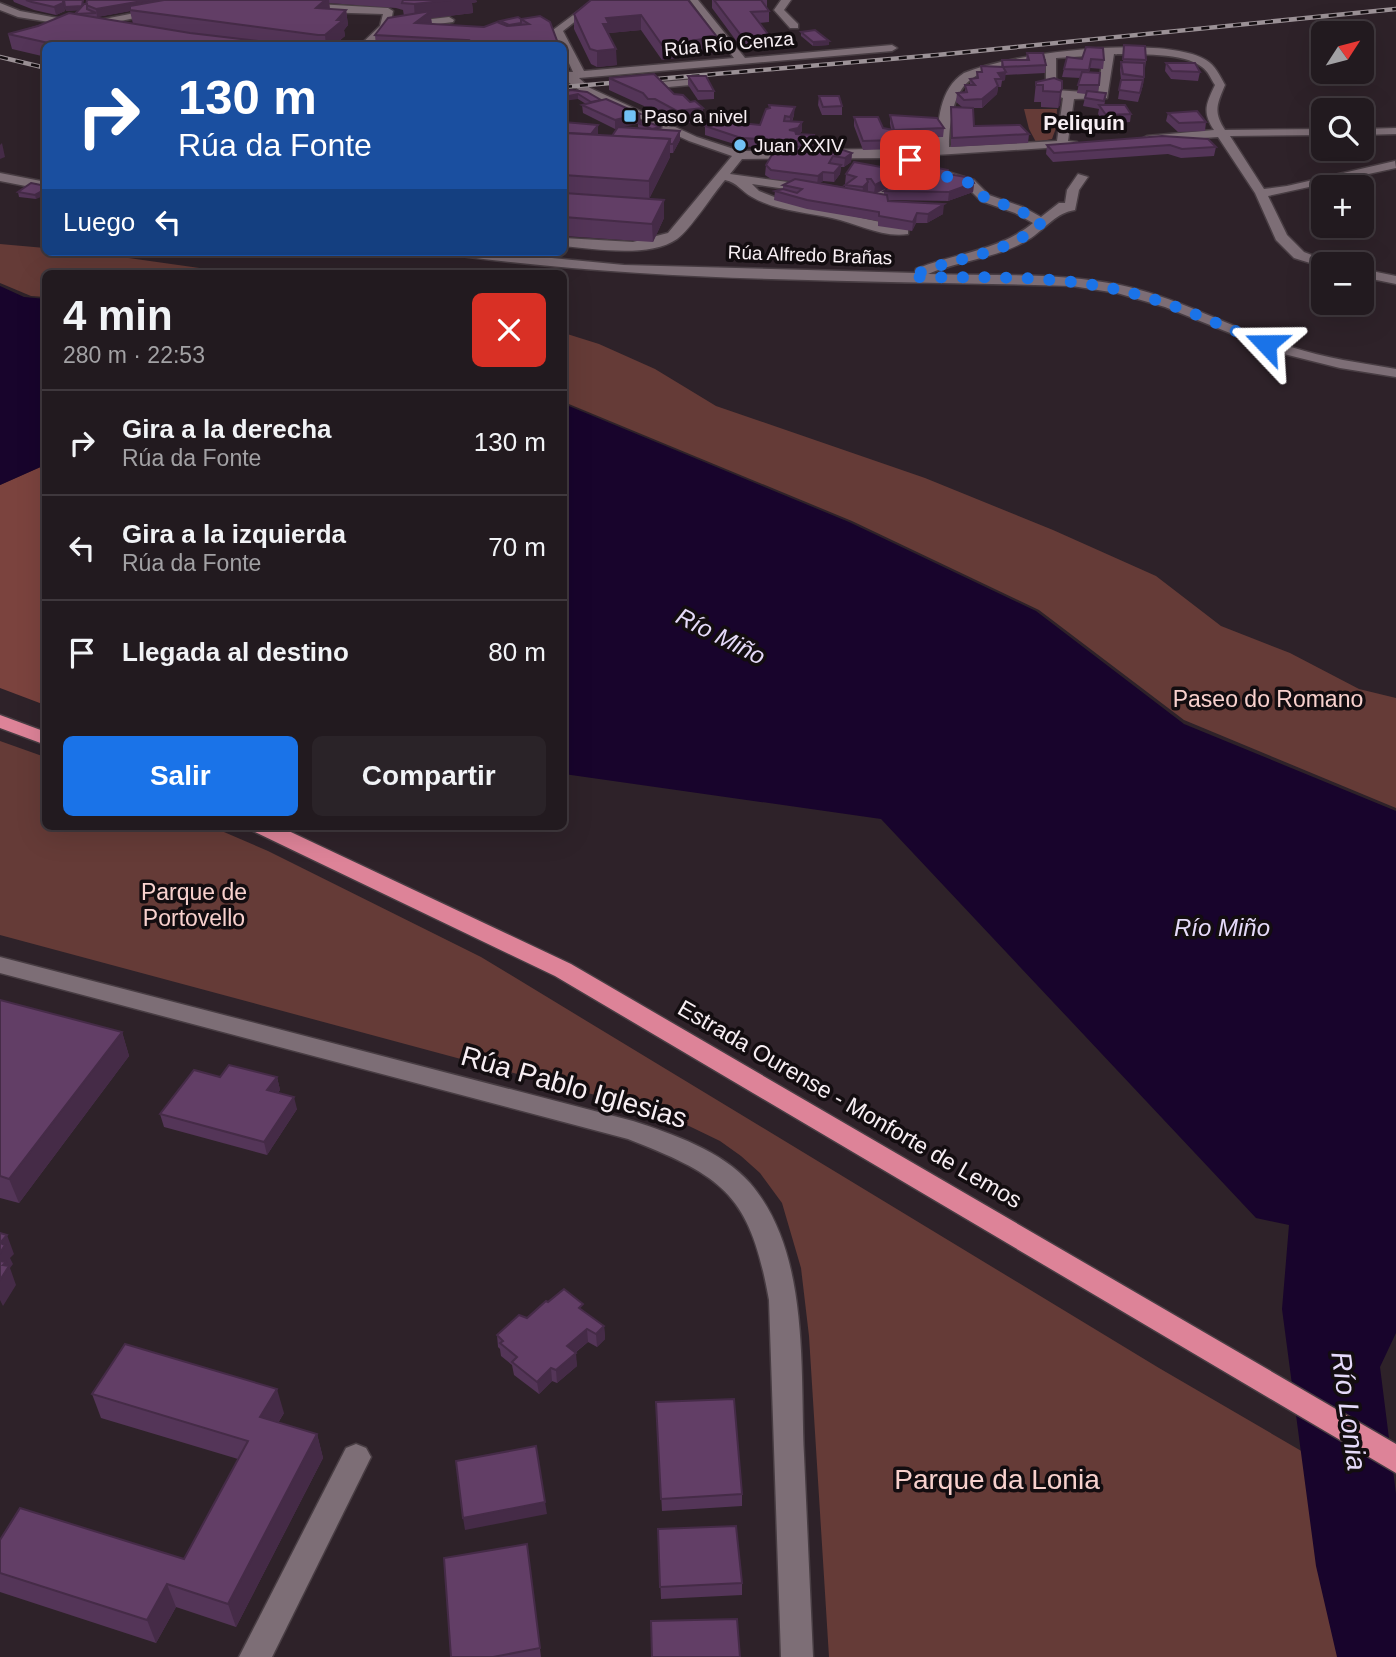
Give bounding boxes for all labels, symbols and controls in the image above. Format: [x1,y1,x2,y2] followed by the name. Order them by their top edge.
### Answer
[1311,21,1374,84] north arrow
[1311,21,1374,315] map controls
[663,28,795,60] street label: Rúa Río Cenza
[63,70,154,161] icon: right
[178,70,317,124] text: 130 m
[1311,98,1374,161] button: search
[644,106,748,127] place label: Paso a nivel
[622,108,638,124] marker: Paso a nivel
[1043,111,1125,134] district label: Peliquín
[178,127,372,163] text: Rúa da Fonte
[880,130,940,190] pin
[754,135,844,156] place label: Juan XXIV
[732,137,748,153] marker: Juan XXIV
[891,141,929,179] icon: arrive
[1311,175,1374,238] button: +
[149,203,187,241] icon: left
[63,207,135,237] text: Luego
[727,242,893,268] street label: Rúa Alfredo Brañas
[1311,252,1374,315] button: −
[63,292,173,339] text: 4 min
[472,293,546,367] button: close
[1229,307,1303,381] position arrow
[63,342,205,368] text: 280 m · 22:53
[122,414,332,444] text: Gira a la derecha
[63,424,101,462] icon: right
[474,427,546,457] text: 130 m
[122,445,261,471] text: Rúa da Fonte
[122,519,346,549] text: Gira a la izquierda
[63,529,101,567] icon: left
[488,532,546,562] text: 70 m
[122,550,261,576] text: Rúa da Fonte
[672,602,770,670] water label: Río Miño
[63,634,101,672] icon: arrive
[122,637,349,667] text: Llegada al destino
[488,637,546,667] text: 80 m
[1173,686,1363,712] park label: Paseo do Romano
[63,736,298,816] button: Salir
[312,736,546,816] button: Compartir
[141,879,247,931] park label: Parque de Portovello
[1174,914,1270,941] water label: Río Miño
[674,995,1026,1213] street label: Estrada Ourense - Monforte de Lemos
[458,1040,690,1134] street label: Rúa Pablo Iglesias
[1325,1349,1373,1473] water label: Río Lonia
[894,1464,1100,1495] park label: Parque da Lonia

